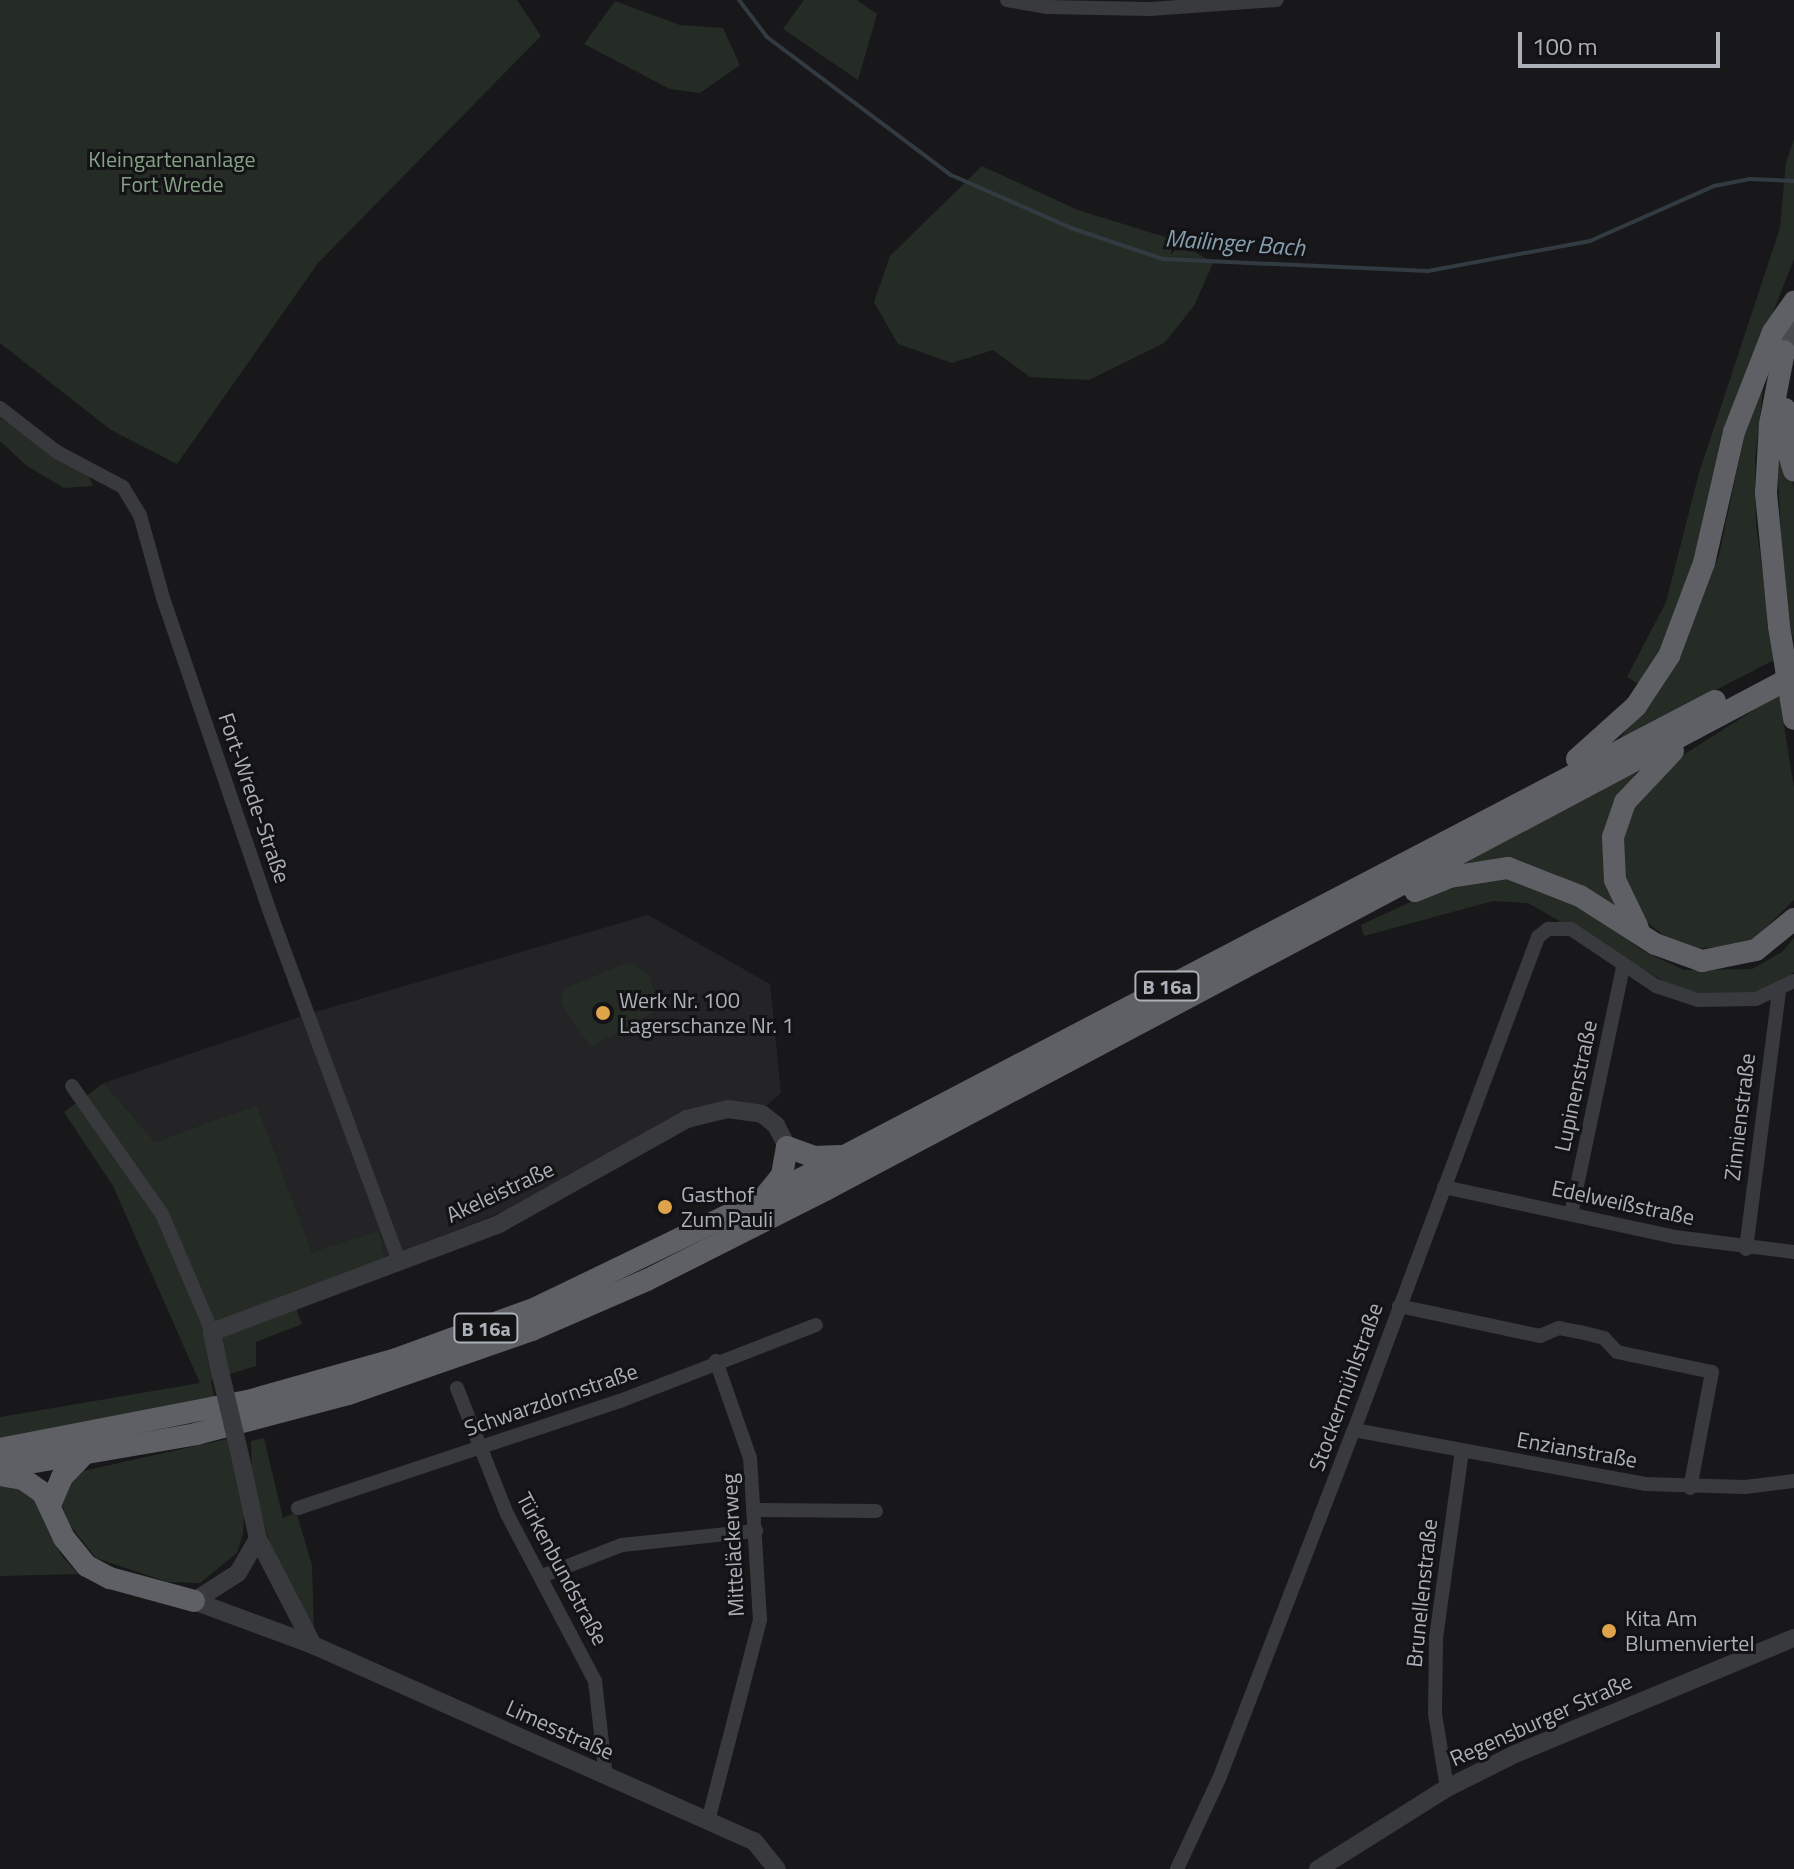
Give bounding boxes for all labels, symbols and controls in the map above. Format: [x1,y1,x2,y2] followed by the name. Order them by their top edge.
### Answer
[1522,16,1724,66] scale bar
[1532,28,1598,64] text: 100 m
[88,146,256,198] park label: Kleingartenanlage Fort Wrede
[1164,224,1306,262] water label: Mailinger Bach
[213,709,295,887] street label: Fort-Wrede-Straße
[1133,970,1201,1002] road number: B 16a
[619,987,794,1038] place label: Werk Nr. 100 Lagerschanze Nr. 1
[594,1004,612,1022] marker: Werk Nr. 100 Lagerschanze Nr. 1
[1549,1018,1603,1154] street label: Lupinenstraße
[1719,1052,1761,1182] street label: Zinnienstraße
[442,1156,558,1228] street label: Akeleistraße
[1549,1175,1697,1231] street label: Edelweißstraße
[681,1181,773,1232] place label: Gasthof Zum Pauli
[656,1198,674,1216] marker: Gasthof Zum Pauli
[1303,1299,1389,1475] street label: Stockermühlstraße
[452,1312,520,1344] road number: B 16a
[461,1358,641,1442] street label: Schwarzdornstraße
[1515,1426,1639,1474] street label: Enzianstraße
[716,1473,750,1617] street label: Mitteläckerweg
[511,1488,613,1650] street label: Türkenbundstraße
[1401,1517,1443,1669] street label: Brunellenstraße
[1625,1605,1755,1656] place label: Kita Am Blumenviertel
[1600,1622,1618,1640] marker: Kita Am Blumenviertel
[1446,1668,1636,1772] street label: Regensburger Straße
[502,1694,618,1766] street label: Limesstraße

